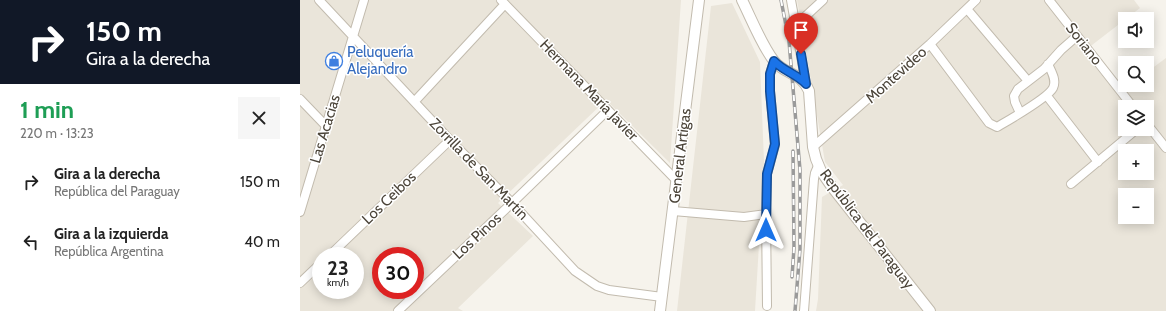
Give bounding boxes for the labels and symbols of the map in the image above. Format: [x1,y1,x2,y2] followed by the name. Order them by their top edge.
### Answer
[784,13,818,54] pin
[1062,19,1106,69] street label: Soriano
[536,36,642,144] street label: Hermana María Javier
[347,43,414,78] place label: Peluquería Alejandro
[862,43,930,107] street label: Montevideo
[324,51,344,71] shop icon: Peluquería Alejandro
[306,93,344,165] street label: Las Acacias
[665,107,695,205] street label: General Artigas
[426,115,532,223] street label: Zorrilla de San Martín
[816,166,918,293] street label: República del Paraguay
[358,168,420,228] street label: Los Ceibos
[449,209,505,263] street label: Los Pinos
[745,209,787,251] position arrow
[372,247,424,299] speed limit sign: 30

